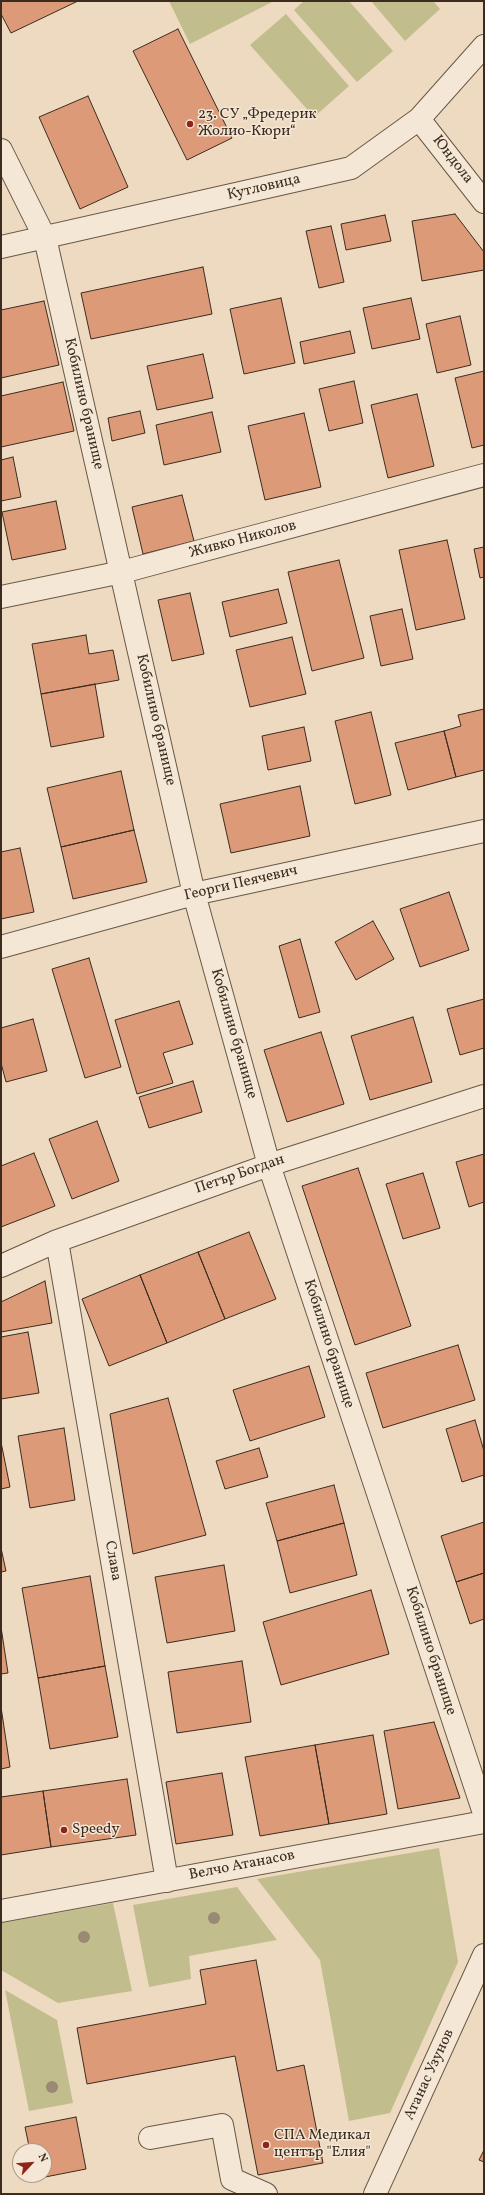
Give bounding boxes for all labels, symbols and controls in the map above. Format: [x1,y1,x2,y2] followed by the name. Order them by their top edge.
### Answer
[198,106,317,141] place label: 23. СУ „Фредерик Жолио-Кюри“
[185,119,195,129] marker: 23. СУ „Фредерик Жолио-Кюри“
[428,132,476,188] street label: Юндола
[226,171,302,205] street label: Кутловица
[59,336,107,472] street label: Кобилино бранище
[188,517,298,563] street label: Живко Николов
[131,652,179,788] street label: Кобилино бранище
[183,862,299,906] street label: Георги Пеячевич
[206,967,260,1101] street label: Кобилино бранище
[193,1151,287,1199] street label: Петър Богдан
[299,1277,357,1411] street label: Кобилино бранище
[100,1539,124,1583] street label: Слава
[401,1584,459,1718] street label: Кобилино бранище
[72,1821,120,1839] place label: Speedy
[59,1825,69,1835] marker: Speedy
[188,1847,296,1885] street label: Велчо Атанасов
[401,2027,459,2123] street label: Атанас Узунов
[274,2127,371,2162] place label: СПА Медикaл център "Елия"
[261,2140,271,2150] marker: СПА Медикaл център "Елия"
[12,2143,52,2183] north arrow
[34,2151,51,2165] text: N

